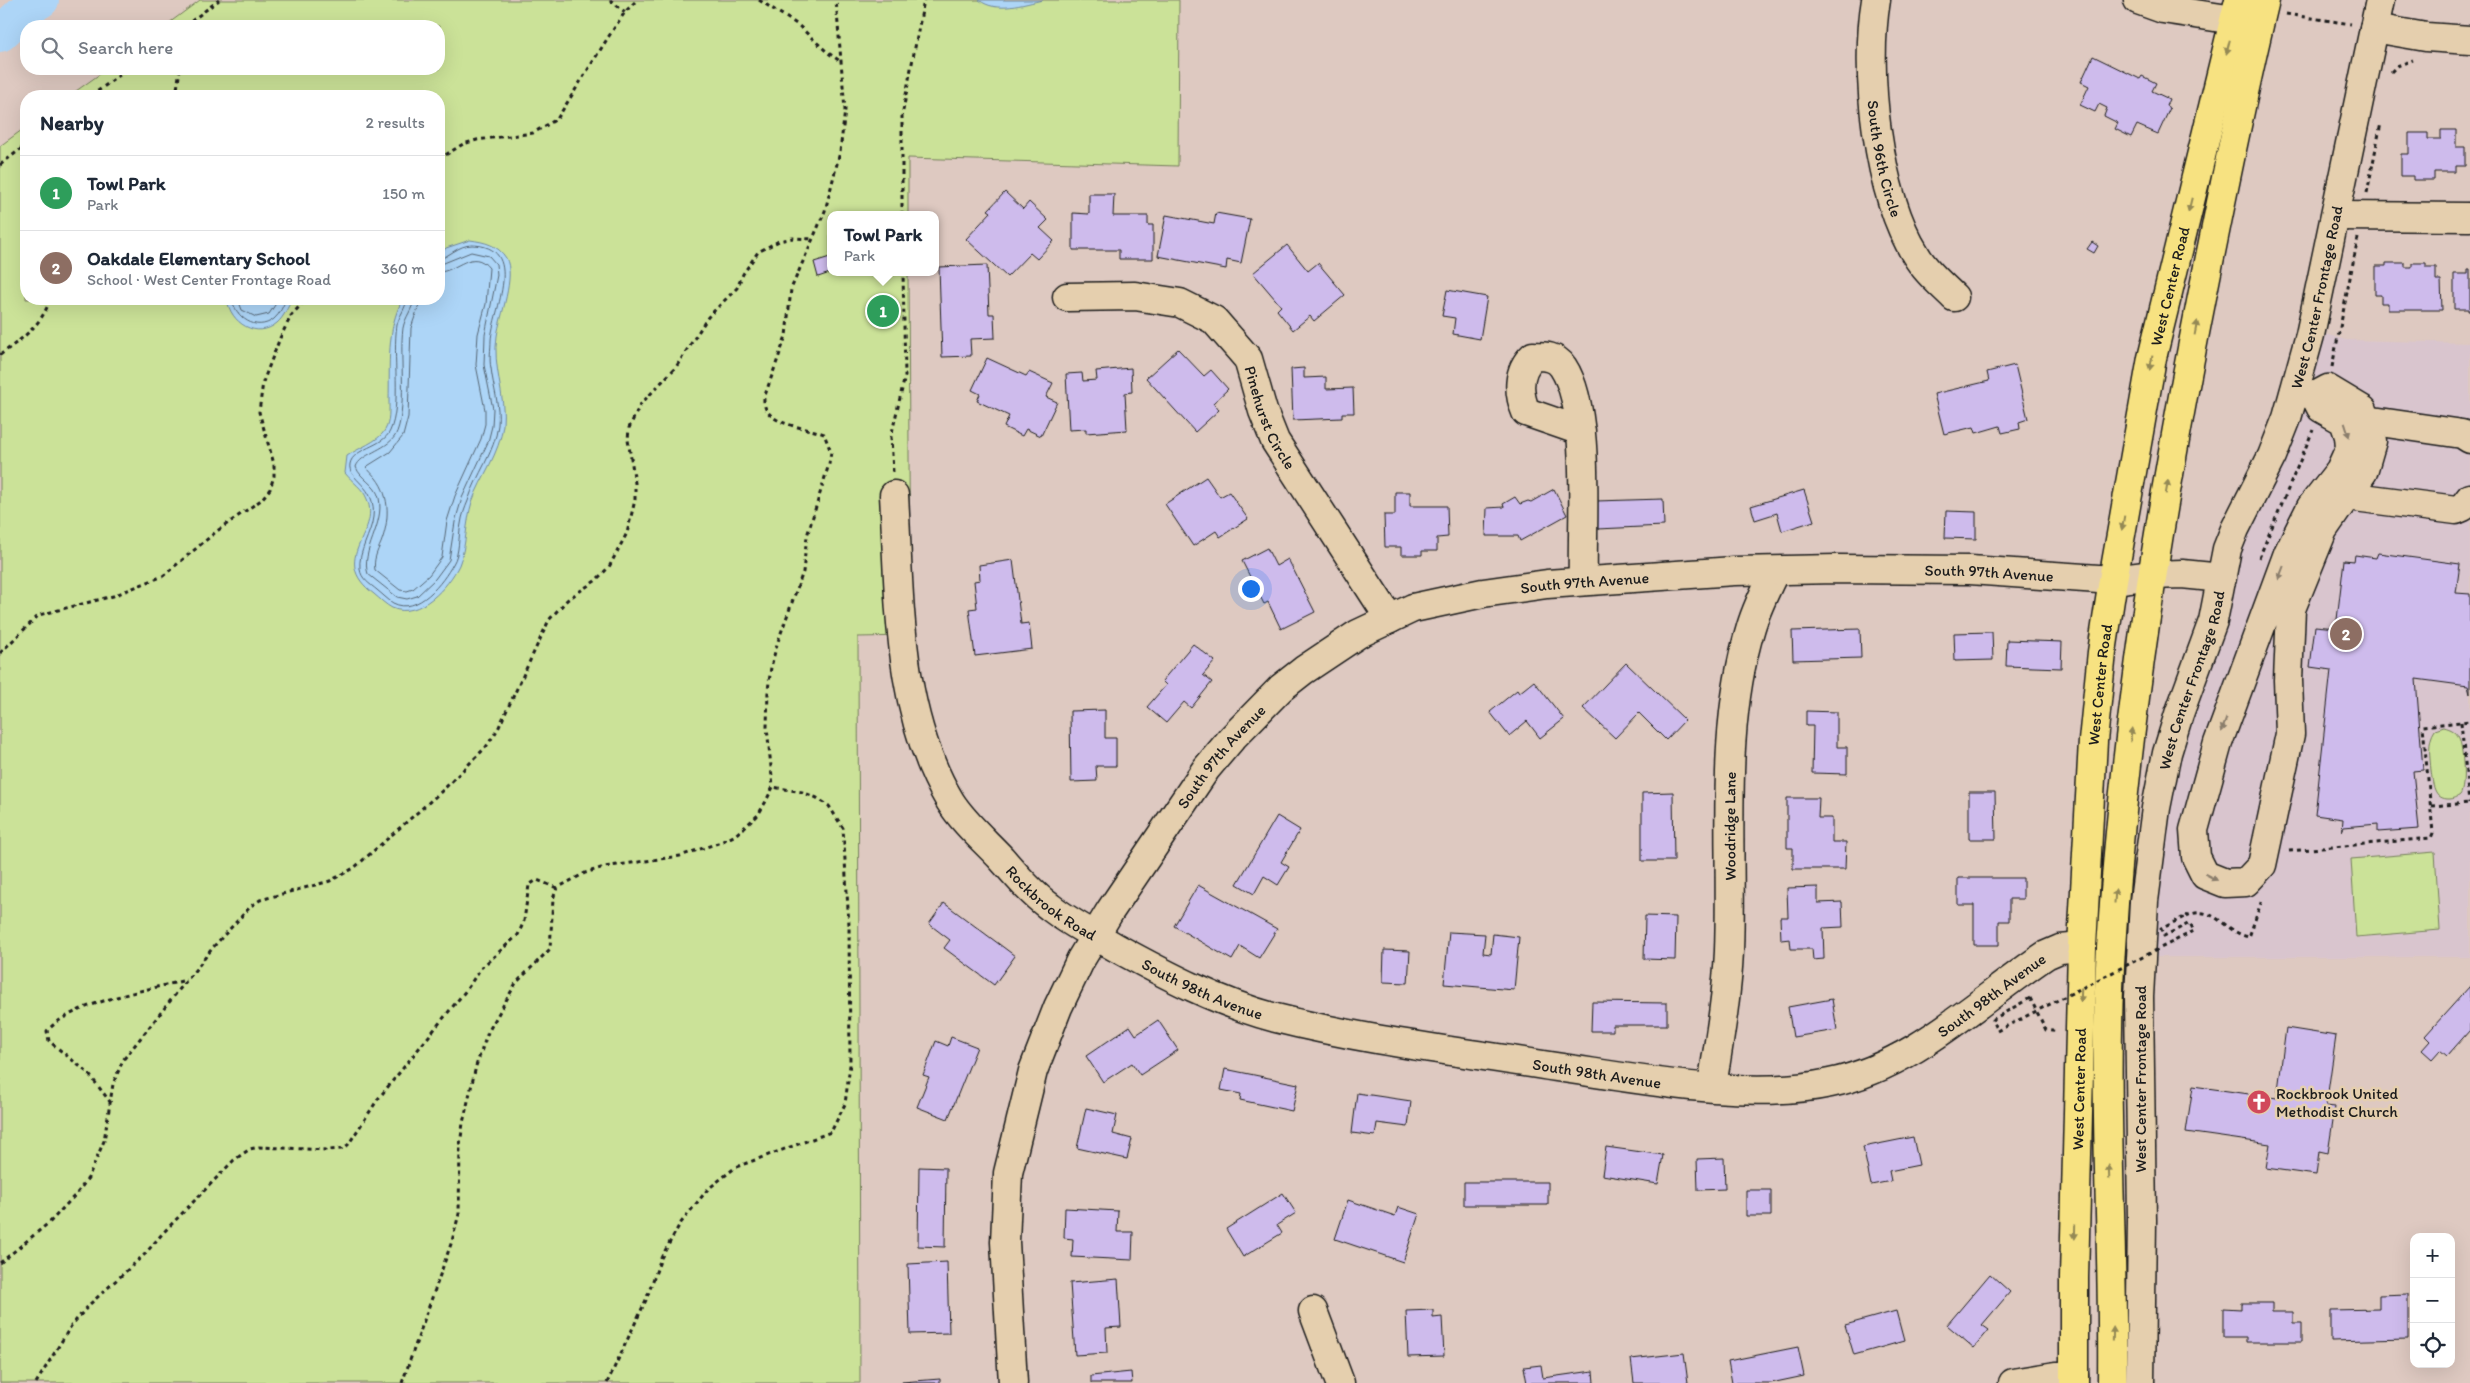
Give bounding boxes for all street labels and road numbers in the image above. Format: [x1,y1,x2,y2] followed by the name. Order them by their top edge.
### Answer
[1863,99,1906,220] street label: South 96th Circle
[2287,204,2347,391] street label: West Center Frontage Road
[2146,224,2194,348] street label: West Center Road
[1240,364,1300,473] street label: Pinehurst Circle
[1924,561,2054,586] street label: South 97th Avenue
[1519,568,1650,598] street label: South 97th Avenue
[2155,589,2229,771] street label: West Center Frontage Road
[2084,622,2116,747] street label: West Center Road
[1173,700,1270,812] street label: South 97th Avenue
[1720,771,1740,881] street label: Woodridge Lane
[1002,861,1100,945] street label: Rockbrook Road
[1934,949,2050,1041] street label: South 98th Avenue
[1139,954,1265,1024] street label: South 98th Avenue
[2131,985,2150,1173] street label: West Center Frontage Road
[2068,1027,2090,1150] street label: West Center Road
[1531,1054,1663,1093] street label: South 98th Avenue

